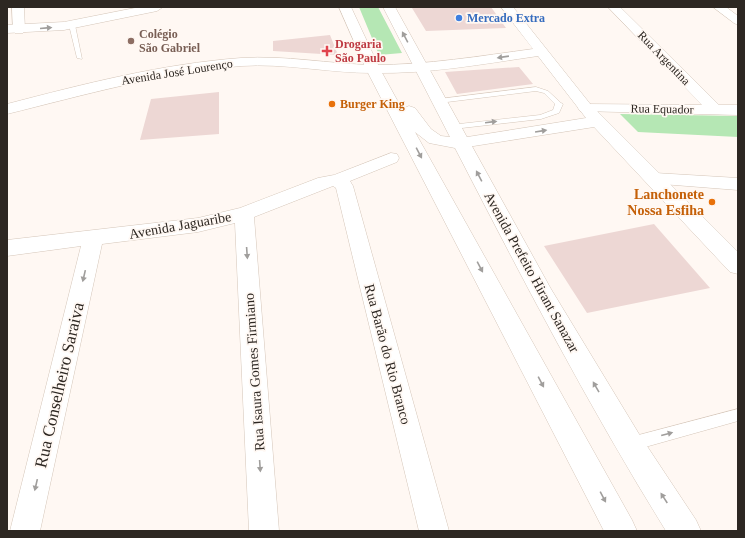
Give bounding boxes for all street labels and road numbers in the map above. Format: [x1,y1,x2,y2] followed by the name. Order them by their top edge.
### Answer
[635,28,694,88] street label: Rua Argentina
[120,56,234,88] street label: Avenida José Lourenço
[630,101,694,117] street label: Rua Equador
[481,189,582,355] street label: Avenida Prefeito Hirant Sanazar
[128,209,232,242] street label: Avenida Jaguaribe
[362,282,413,426] street label: Rua Barão do Rio Branco
[241,293,267,451] street label: Rua Isaura Gomes Firmiano
[31,300,88,470] street label: Rua Conselheiro Saraiva

